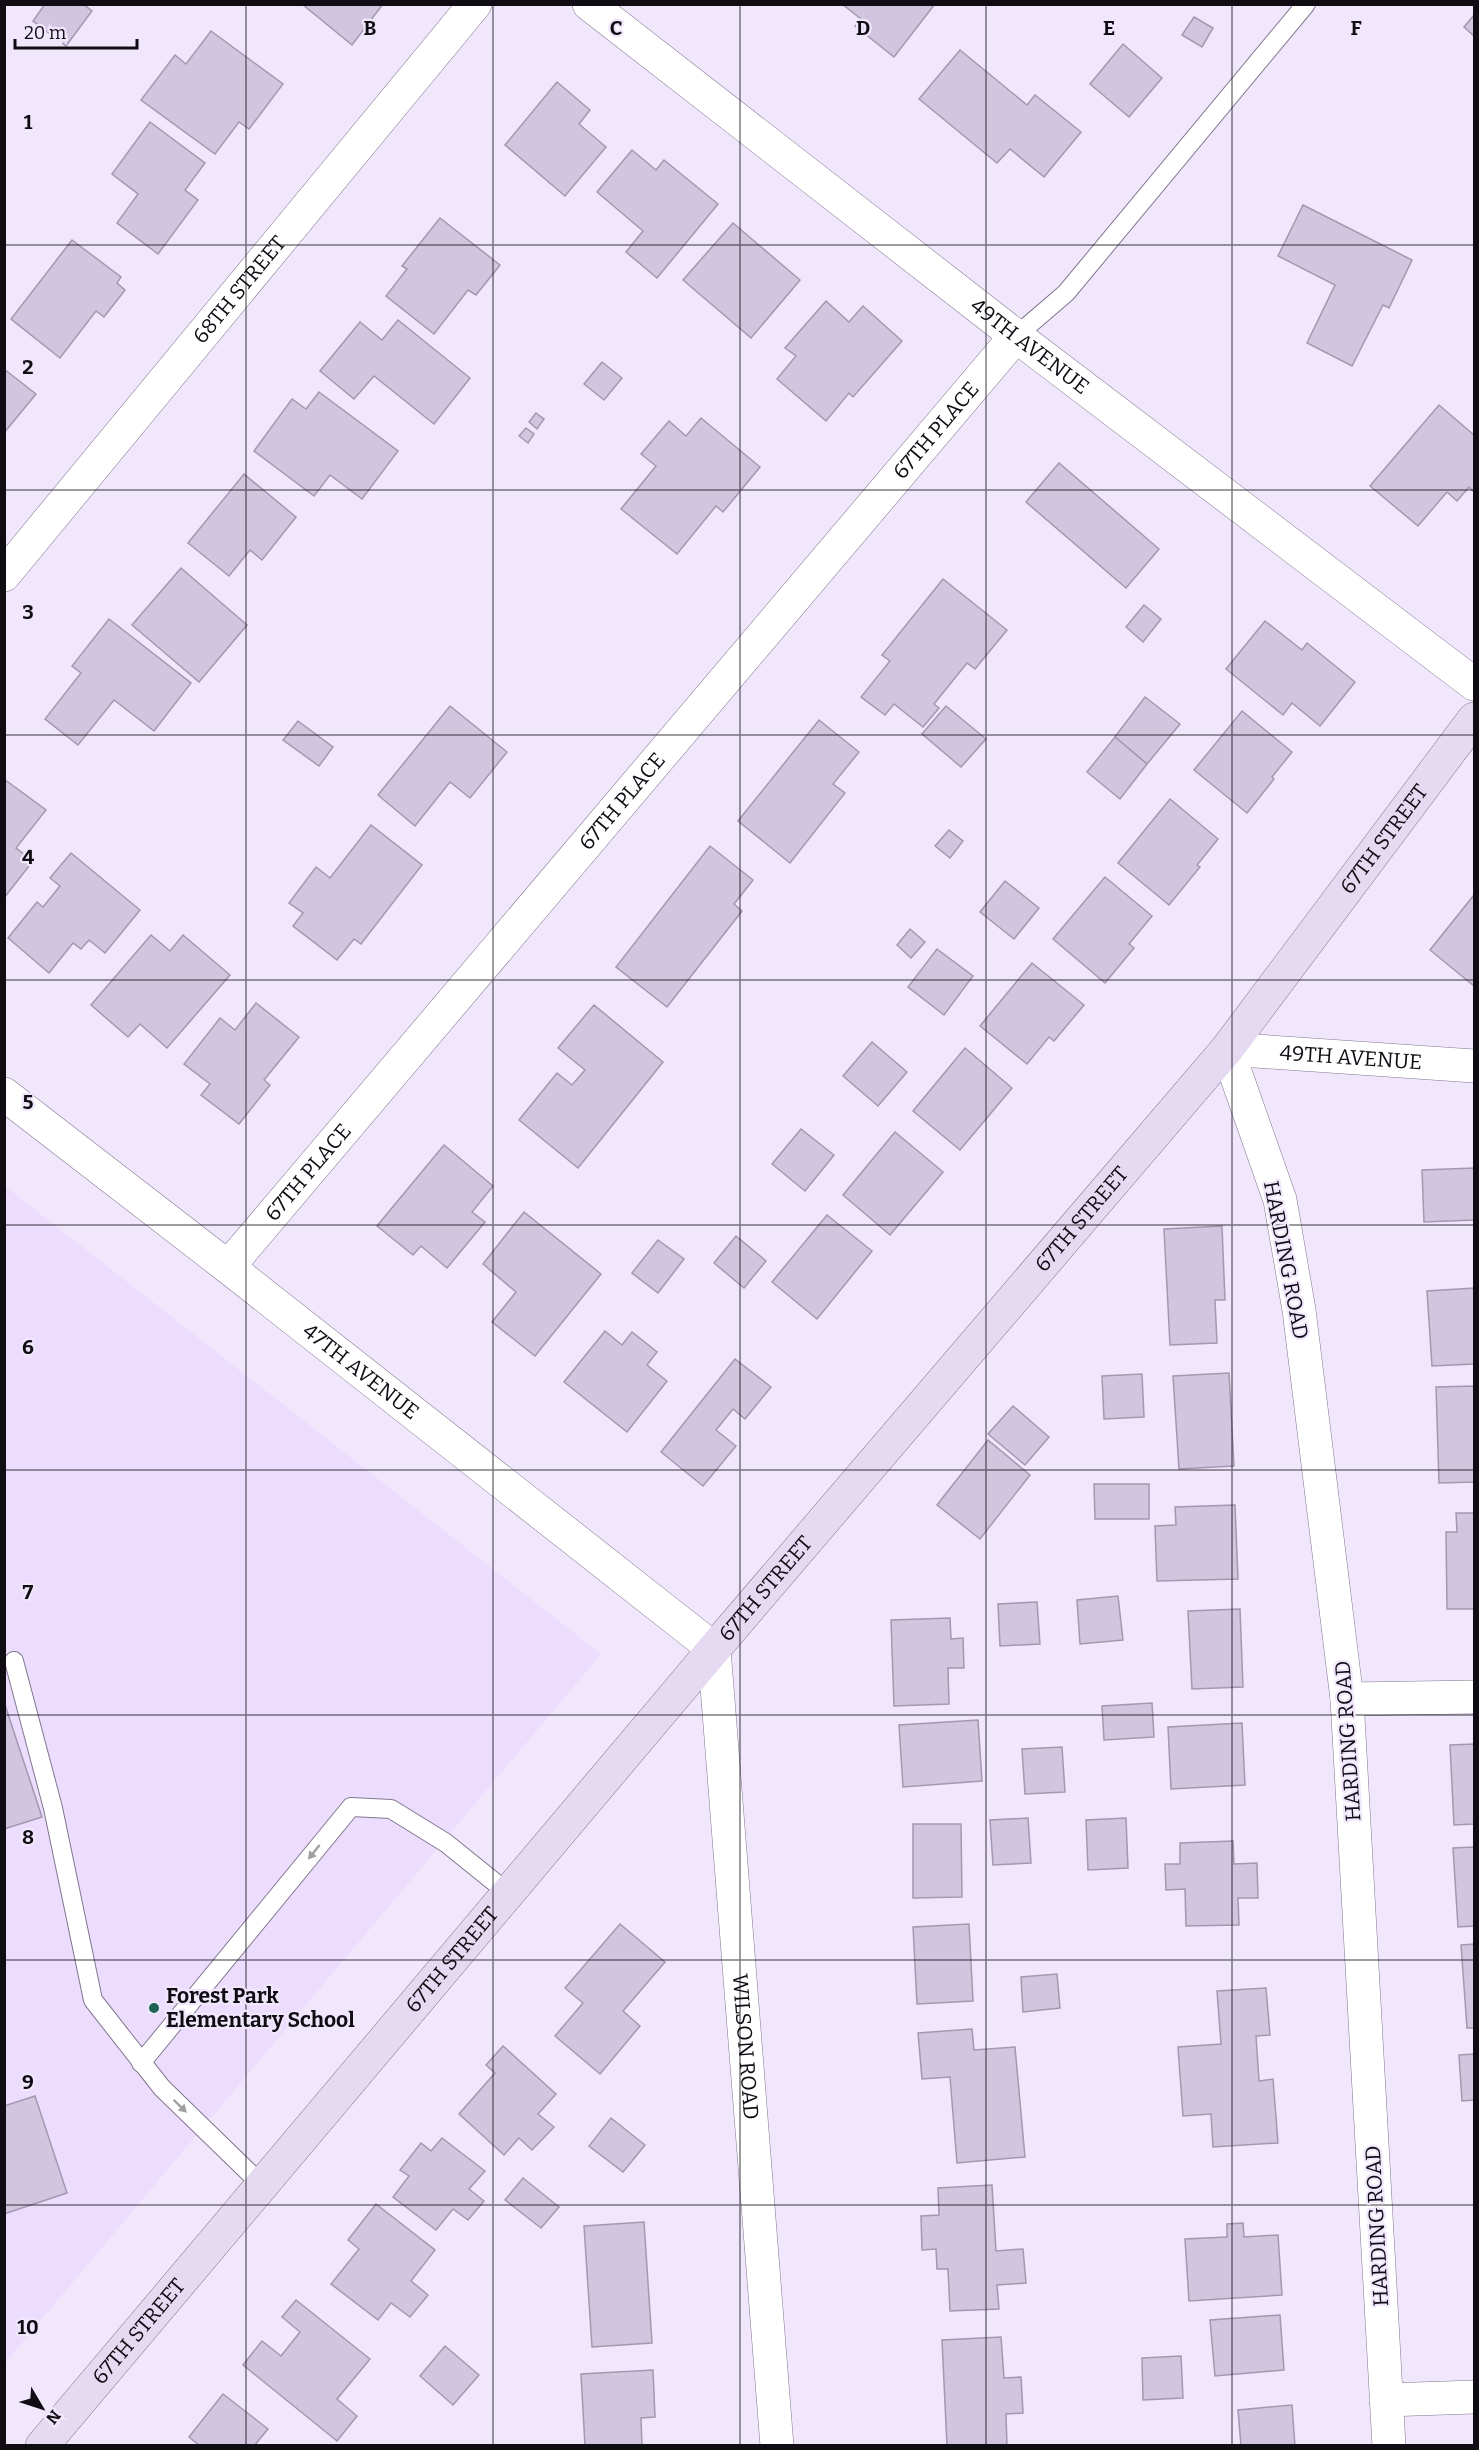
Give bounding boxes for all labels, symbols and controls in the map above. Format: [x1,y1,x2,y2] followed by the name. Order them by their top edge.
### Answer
[15,12,136,50] scale bar
[364,16,377,40] text: B
[610,16,622,40] text: C
[856,16,870,40] text: D
[1103,16,1115,40] text: E
[1350,16,1362,40] text: F
[24,22,66,44] text: 20 m
[24,110,33,134] text: 1
[187,230,291,349] street label: 68TH STREET
[965,293,1094,400] street label: 49TH AVENUE
[22,355,34,379] text: 2
[888,376,985,484] street label: 67TH PLACE
[22,600,34,624] text: 3
[574,747,671,855] street label: 67TH PLACE
[1335,779,1434,899] street label: 67TH STREET
[22,845,34,869] text: 4
[1279,1040,1423,1075] street label: 49TH AVENUE
[23,1090,34,1114] text: 5
[260,1118,357,1226] street label: 67TH PLACE
[1029,1161,1134,1277] street label: 67TH STREET
[1258,1179,1314,1341] street label: HARDING ROAD
[298,1318,424,1425] street label: 47TH AVENUE
[22,1335,34,1359] text: 6
[713,1531,818,1647] street label: 67TH STREET
[23,1580,34,1604] text: 7
[1329,1660,1367,1822] street label: HARDING ROAD
[22,1825,34,1849] text: 8
[307,1844,320,1860] one-way arrow
[400,1902,504,2018] street label: 67TH STREET
[727,1973,764,2120] street label: WILSON ROAD
[166,1983,355,2033] place label: Forest Park Elementary School
[147,2001,161,2015] marker: Forest Park Elementary School
[22,2070,34,2094] text: 9
[173,2098,187,2112] one-way arrow
[1360,2145,1394,2307] street label: HARDING ROAD
[87,2273,191,2390] street label: 67TH STREET
[17,2315,39,2339] text: 10
[12,2378,72,2438] north arrow
[42,2406,65,2428] text: N

